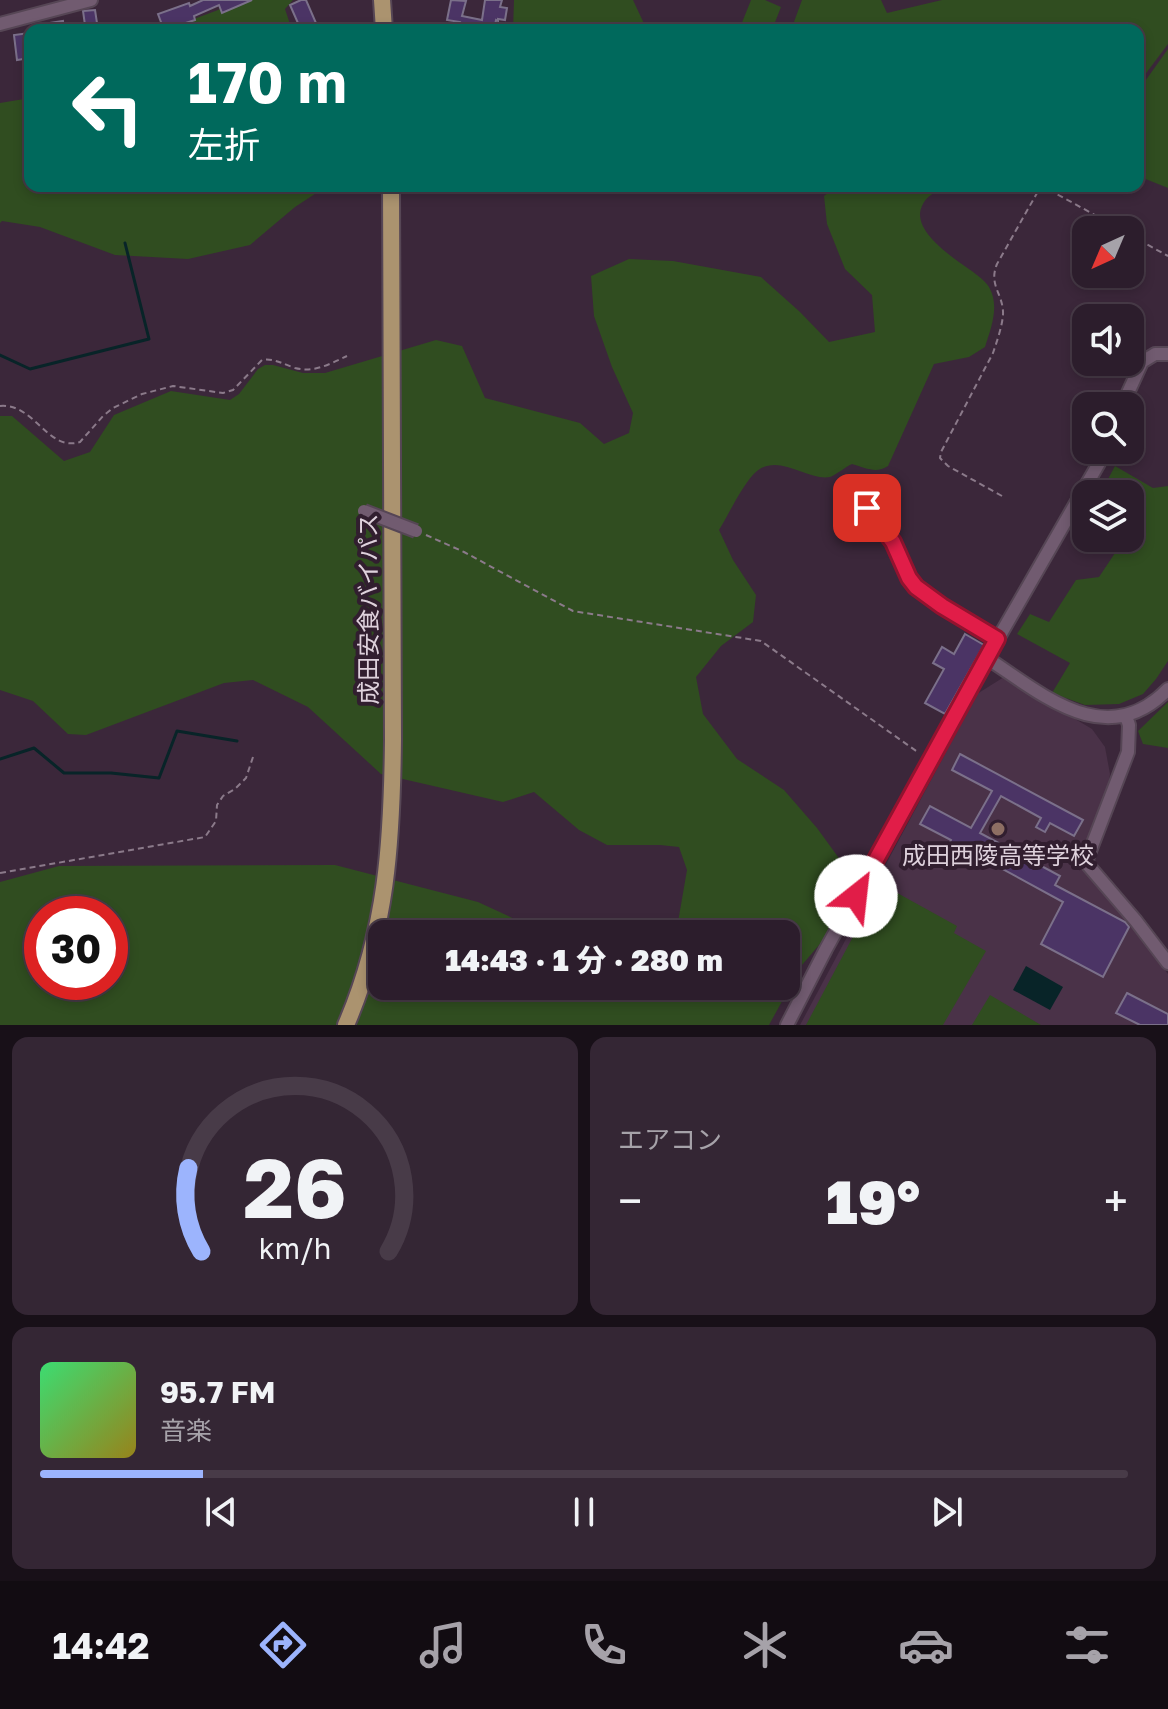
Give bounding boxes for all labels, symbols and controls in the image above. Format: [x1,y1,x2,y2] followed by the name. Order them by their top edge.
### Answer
[188,48,347,115] text: 170 m
[56,56,160,160] icon: left
[188,123,260,166] text: 左折
[1072,216,1144,288] north arrow
[1072,216,1144,552] map controls
[1072,304,1144,376] button: sound
[1072,392,1144,464] button: search
[833,474,901,542] pin
[1072,480,1144,552] button: layers
[845,486,889,530] icon: arrive
[353,513,382,705] street label: 成田安食バイパス
[989,820,1007,838] marker: 成田西陵高等学校
[902,840,1094,869] place label: 成田西陵高等学校
[814,854,898,938] position arrow
[24,896,128,1000] speed limit sign: 30
[445,942,723,978] text: 14:43 · 1 分 · 280 m
[618,1124,722,1155] text: エアコン
[243,1136,347,1236] text: 26
[826,1165,920,1237] text: 19°
[618,1174,642,1227] text: −
[1104,1174,1128,1227] text: +
[259,1231,331,1265] text: km/h
[160,1374,275,1410] text: 95.7 FM
[160,1415,212,1446] text: 音楽
[199,1490,243,1534] icon: previous
[562,1490,606,1534] icon: pause
[925,1490,969,1534] icon: next
[255,1617,311,1673] icon: directions
[415,1617,471,1673] icon: music
[576,1617,632,1673] icon: phone
[737,1617,793,1673] icon: climate
[898,1617,954,1673] icon: car
[1059,1617,1115,1673] icon: filters
[52,1624,150,1667] text: 14:42

